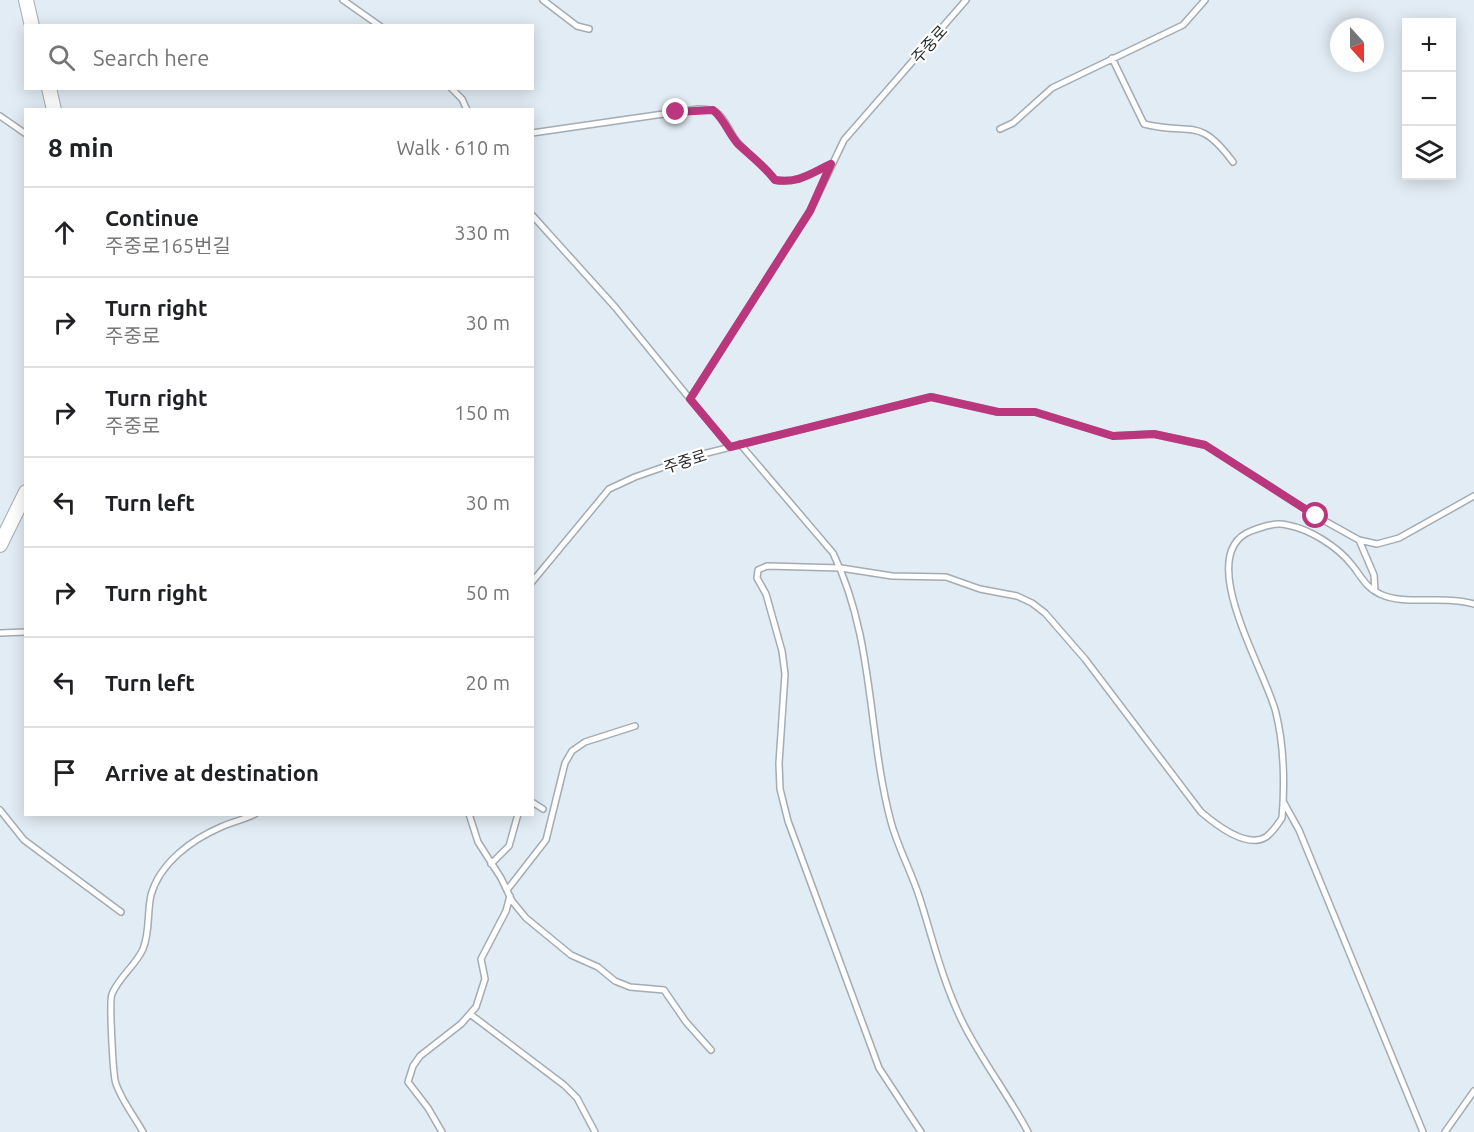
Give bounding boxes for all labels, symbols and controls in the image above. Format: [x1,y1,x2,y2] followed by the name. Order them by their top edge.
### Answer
[1330,18,1384,72] north arrow
[1402,18,1456,180] map controls
[1402,18,1456,72] button: +
[908,21,951,66] street label: 주중로
[24,24,534,90] search box
[45,41,78,74] icon: search
[93,45,209,70] text: Search here
[1402,72,1456,126] button: −
[662,98,688,124] route end
[1402,126,1456,180] button: layers
[48,133,114,162] text: 8 min
[397,136,510,159] text: Walk · 610 m
[105,205,199,230] text: Continue
[48,216,81,249] icon: ahead
[454,221,510,244] text: 330 m
[105,234,231,257] text: 주중로165번길
[105,295,207,320] text: Turn right
[48,306,81,339] icon: right
[466,311,510,334] text: 30 m
[105,324,160,347] text: 주중로
[105,385,207,410] text: Turn right
[48,396,81,429] icon: right
[454,401,510,424] text: 150 m
[105,414,160,437] text: 주중로
[661,446,709,476] street label: 주중로
[48,486,81,519] icon: left
[105,490,195,515] text: Turn left
[466,491,510,514] text: 30 m
[1302,502,1328,528] route start
[48,576,81,609] icon: right
[105,580,207,605] text: Turn right
[466,581,510,604] text: 50 m
[48,666,81,699] icon: left
[105,670,195,695] text: Turn left
[466,671,510,694] text: 20 m
[48,756,81,789] icon: arrive
[105,760,319,785] text: Arrive at destination

